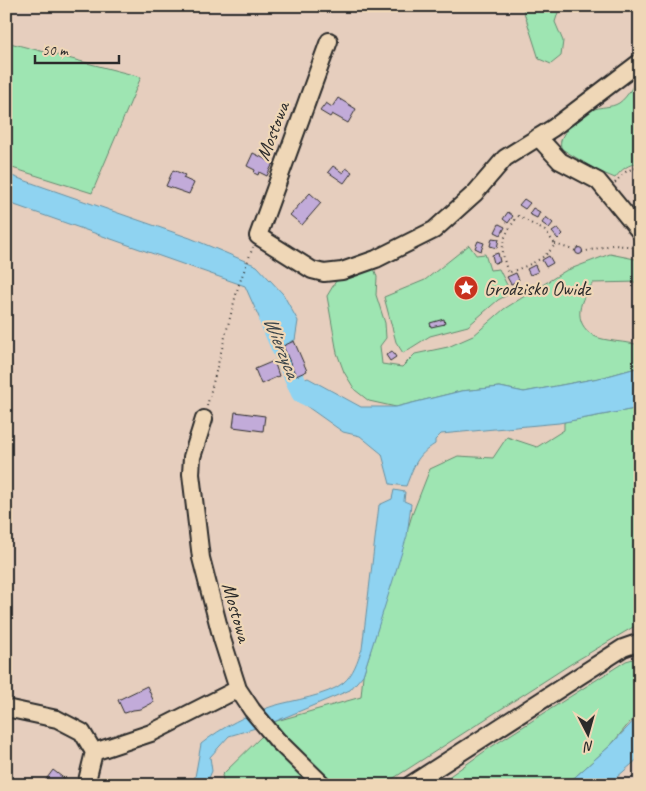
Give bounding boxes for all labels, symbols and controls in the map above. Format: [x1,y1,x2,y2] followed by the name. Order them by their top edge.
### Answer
[35,32,119,64] scale bar
[42,41,69,60] text: 50 m
[250,97,296,164] street label: Mostowa
[453,275,479,301] place icon: Grodzisko Owidz
[484,276,592,301] place label: Grodzisko Owidz
[258,313,307,384] water label: Wierzyca
[216,580,257,646] street label: Mostowa
[564,708,614,758] north arrow
[582,738,595,756] text: N

